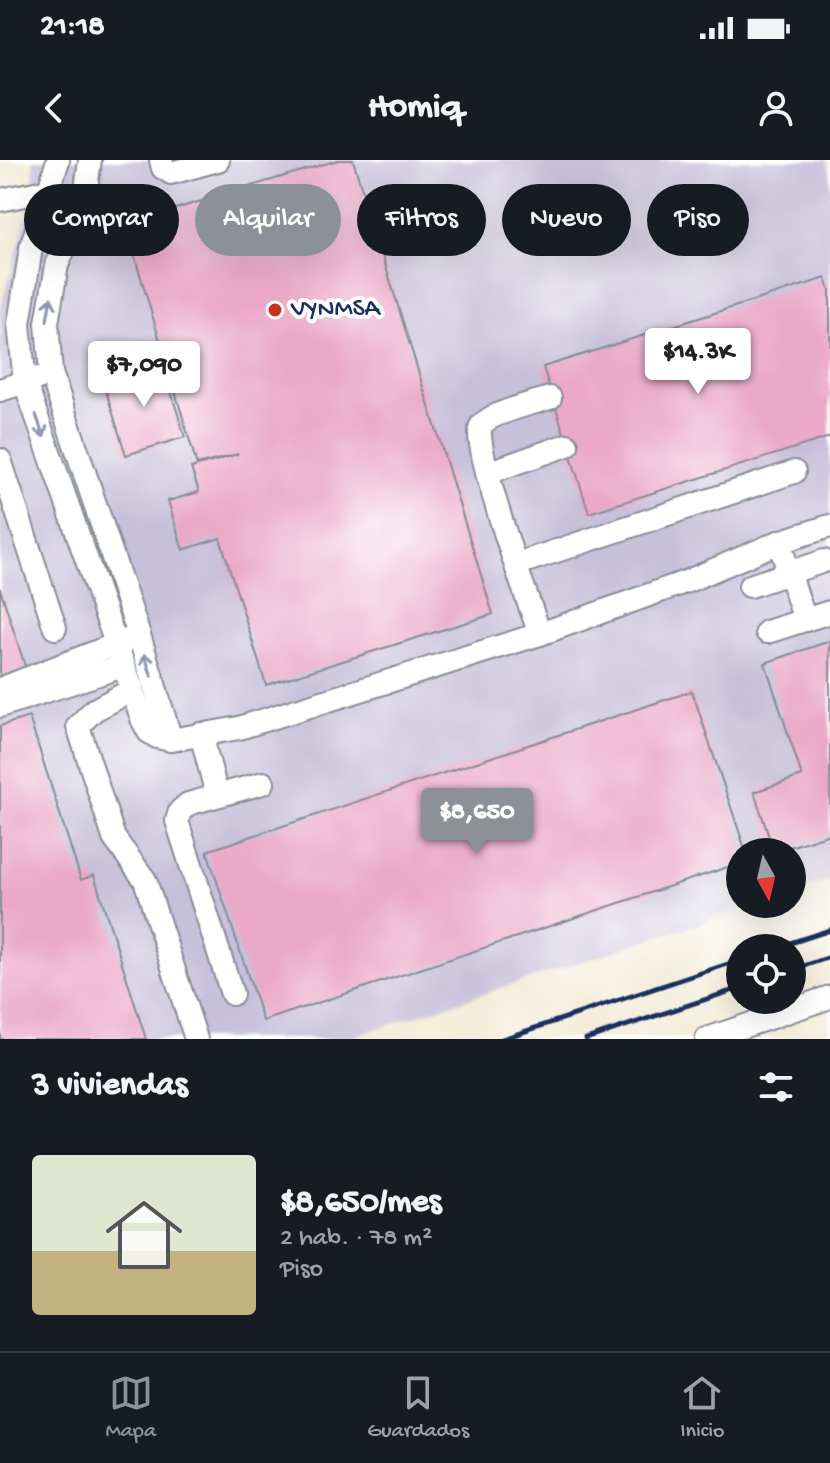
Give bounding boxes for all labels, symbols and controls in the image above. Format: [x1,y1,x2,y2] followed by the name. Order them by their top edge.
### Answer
[40,11,105,46] text: 21:18
[32,86,76,130] icon: back
[754,86,798,130] icon: person
[368,87,462,130] text: Homiq
[24,184,179,256] chip: Comprar
[195,184,341,256] chip: Alquilar
[357,184,486,256] chip: Filtros
[502,184,631,256] chip: Nuevo
[647,184,749,256] chip: Piso
[290,295,382,326] place label: VYNMSA
[43,297,58,322] one-way arrow
[266,301,284,319] marker: VYNMSA
[633,328,763,396] pin: $14.3K
[663,338,733,369] text: $14.3K
[79,341,209,409] pin: $7,090
[106,351,182,382] text: $7,090
[33,414,48,439] one-way arrow
[140,653,155,678] one-way arrow
[412,788,542,856] pin: $8,650
[439,798,515,829] text: $8,650
[726,838,806,918] north arrow
[726,838,806,1014] map controls
[726,934,806,1014] button: locate
[754,1065,798,1109] icon: filters
[32,1067,187,1107] text: 3 viviendas
[280,1184,441,1224] text: $8,650/mes
[96,1187,192,1283] icon: home
[280,1224,432,1255] text: 2 hab. · 78 m²
[280,1255,323,1286] text: Piso
[106,1371,156,1445] tab: Mapa
[367,1371,469,1445] tab: Guardados
[680,1371,724,1445] tab: Inicio

